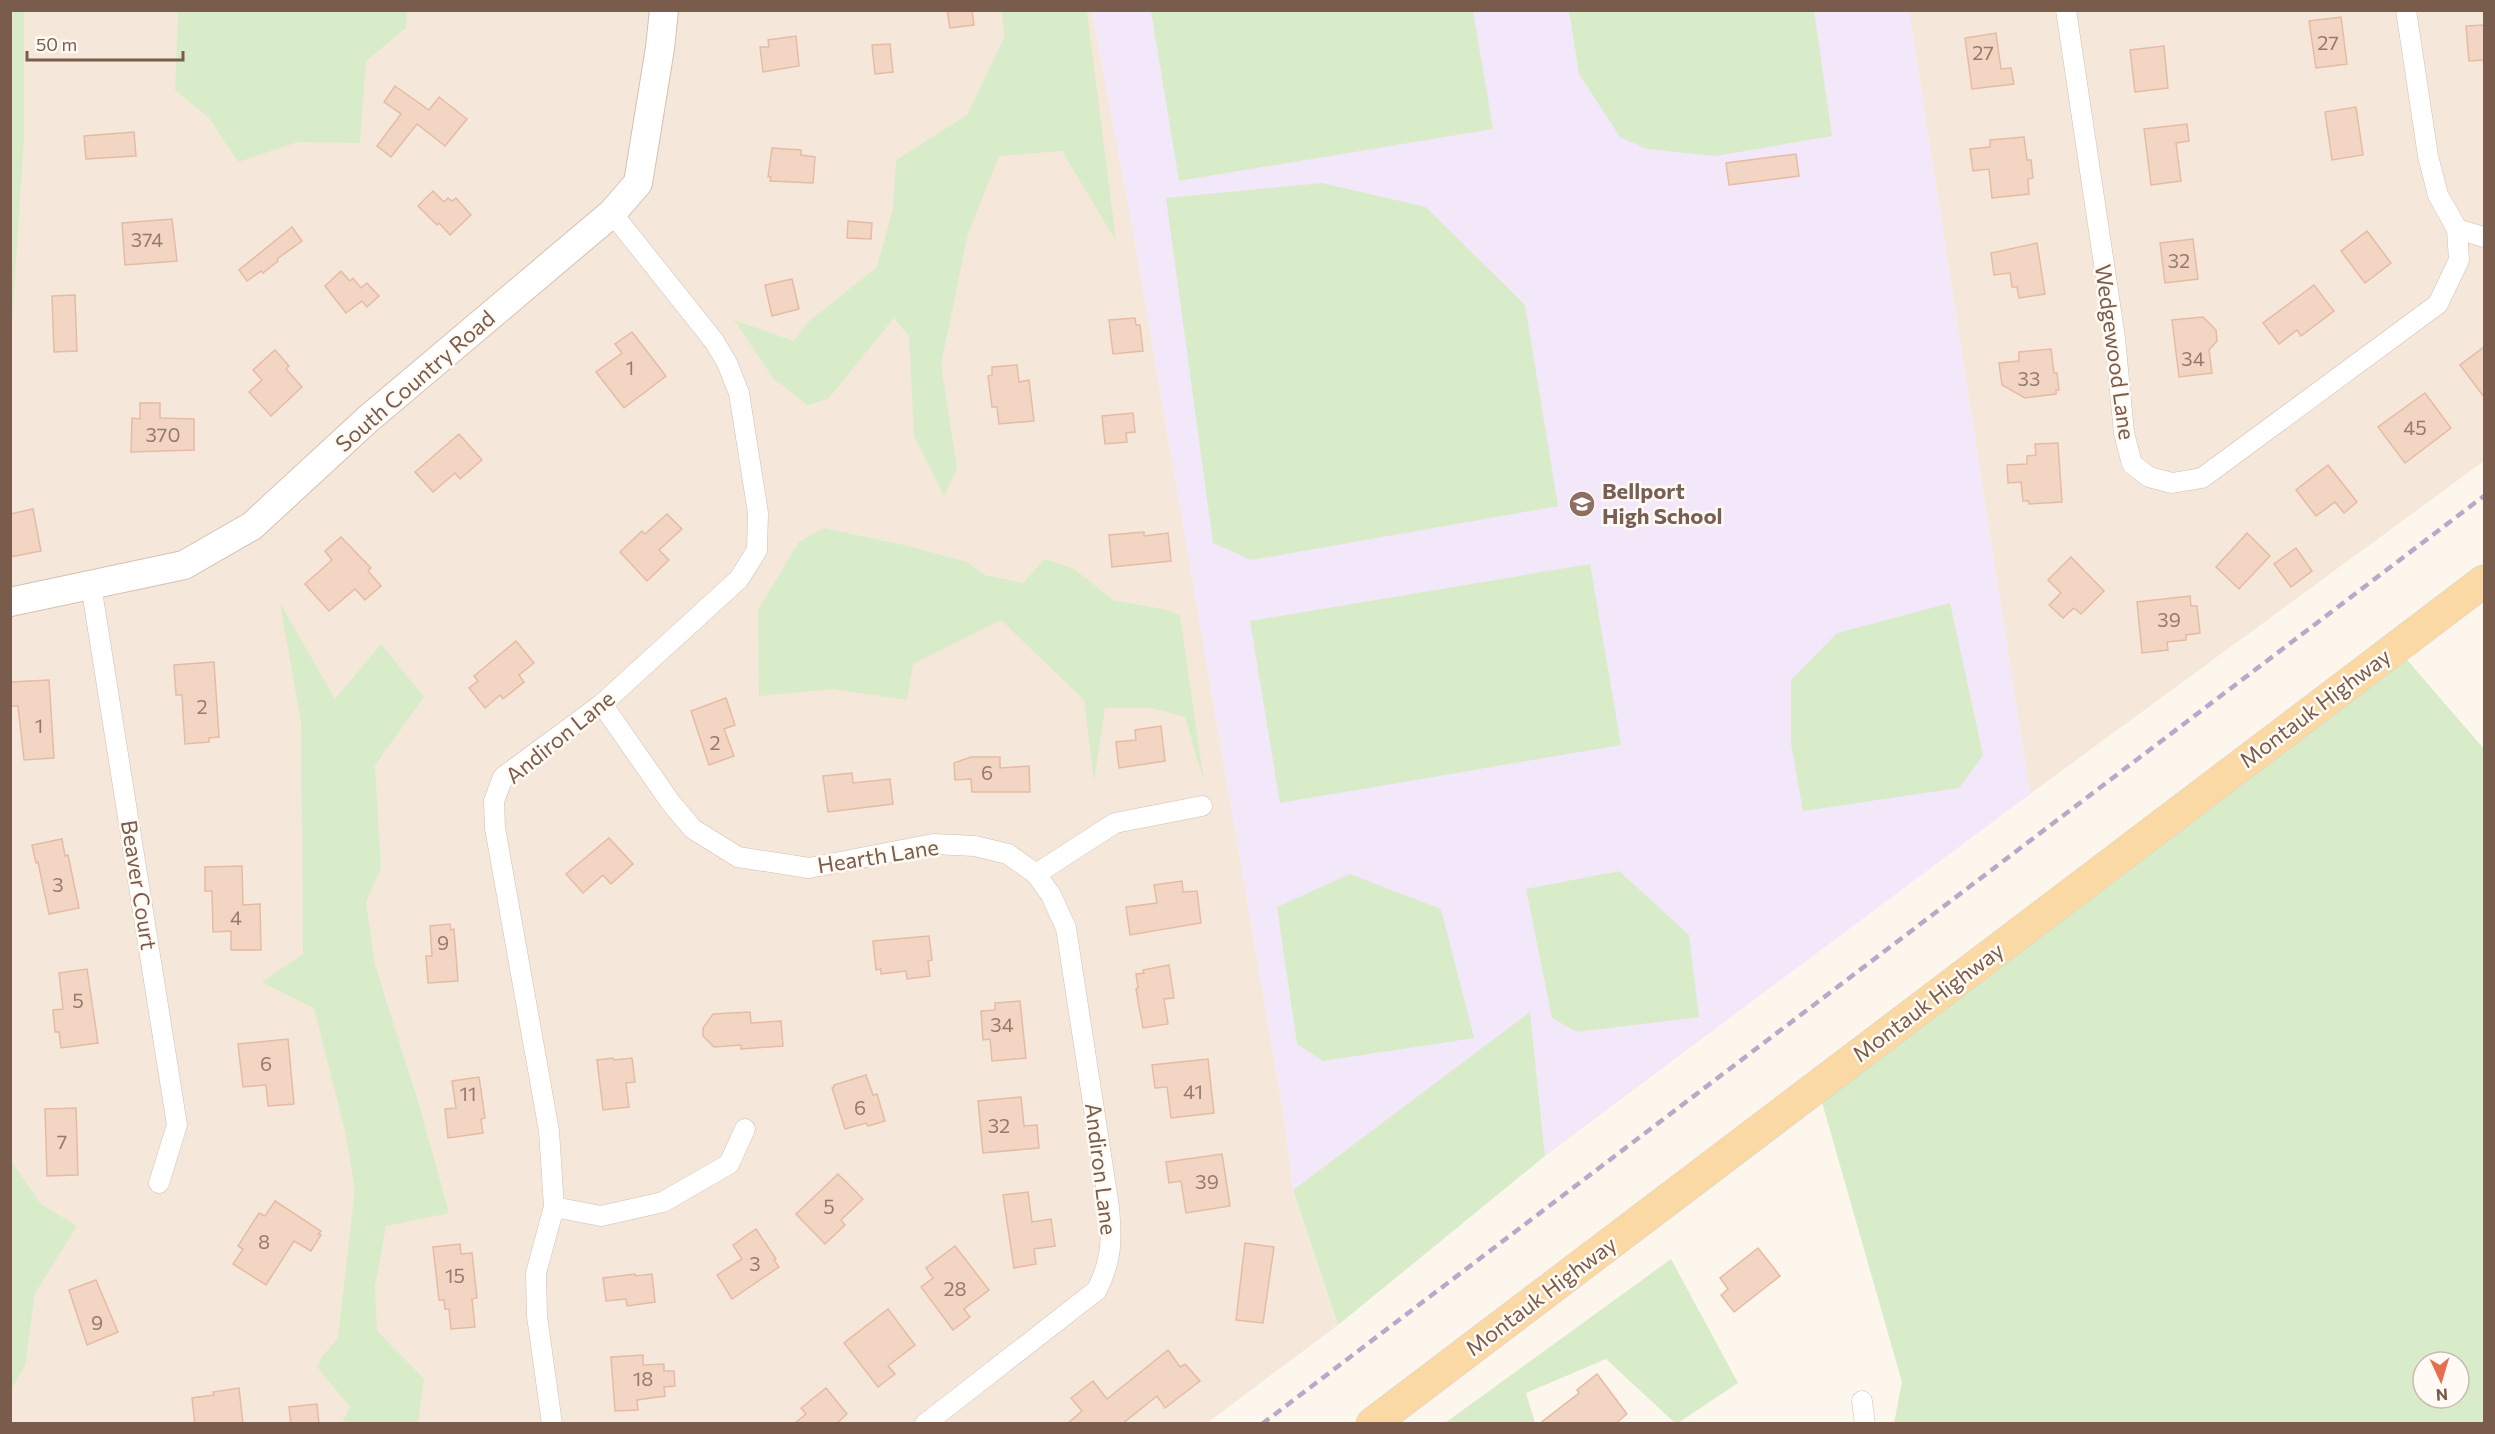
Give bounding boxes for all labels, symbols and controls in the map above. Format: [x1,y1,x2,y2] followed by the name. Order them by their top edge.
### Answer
[27,24,183,62] scale bar
[2317,30,2339,54] house number: 27
[36,33,77,55] text: 50 m
[1972,40,1994,64] house number: 27
[131,227,163,251] house number: 374
[2168,248,2190,272] house number: 32
[2090,262,2141,441] street label: Wedgewood Lane
[330,304,500,457] street label: South Country Road
[2181,346,2205,370] house number: 34
[626,355,634,379] house number: 1
[2018,366,2040,390] house number: 33
[2403,415,2427,439] house number: 45
[146,422,180,446] house number: 370
[1602,477,1723,529] place label: Bellport High School
[1567,489,1597,519] school or university icon: Bellport High School
[2157,607,2181,631] house number: 39
[2234,642,2396,773] street label: Montauk Highway
[500,684,620,789] street label: Andiron Lane
[196,694,208,718] house number: 2
[35,713,43,737] house number: 1
[709,730,721,754] house number: 2
[981,760,993,784] house number: 6
[116,818,163,952] street label: Beaver Court
[815,833,941,878] street label: Hearth Lane
[52,872,64,896] house number: 3
[230,905,242,929] house number: 4
[437,930,449,954] house number: 9
[1847,936,2009,1067] street label: Montauk Highway
[72,988,84,1012] house number: 5
[990,1012,1014,1036] house number: 34
[260,1051,272,1075] house number: 6
[1183,1079,1203,1103] house number: 41
[459,1081,477,1105] house number: 11
[854,1095,866,1119] house number: 6
[1080,1101,1123,1237] street label: Andiron Lane
[988,1113,1010,1137] house number: 32
[57,1129,67,1153] house number: 7
[1195,1169,1219,1193] house number: 39
[823,1194,835,1218] house number: 5
[258,1229,270,1253] house number: 8
[1460,1230,1622,1361] street label: Montauk Highway
[749,1251,761,1275] house number: 3
[445,1263,465,1287] house number: 15
[943,1276,967,1300] house number: 28
[91,1310,103,1334] house number: 9
[2411,1350,2471,1410] north arrow
[633,1366,653,1390] house number: 18
[2435,1386,2449,1405] text: N

